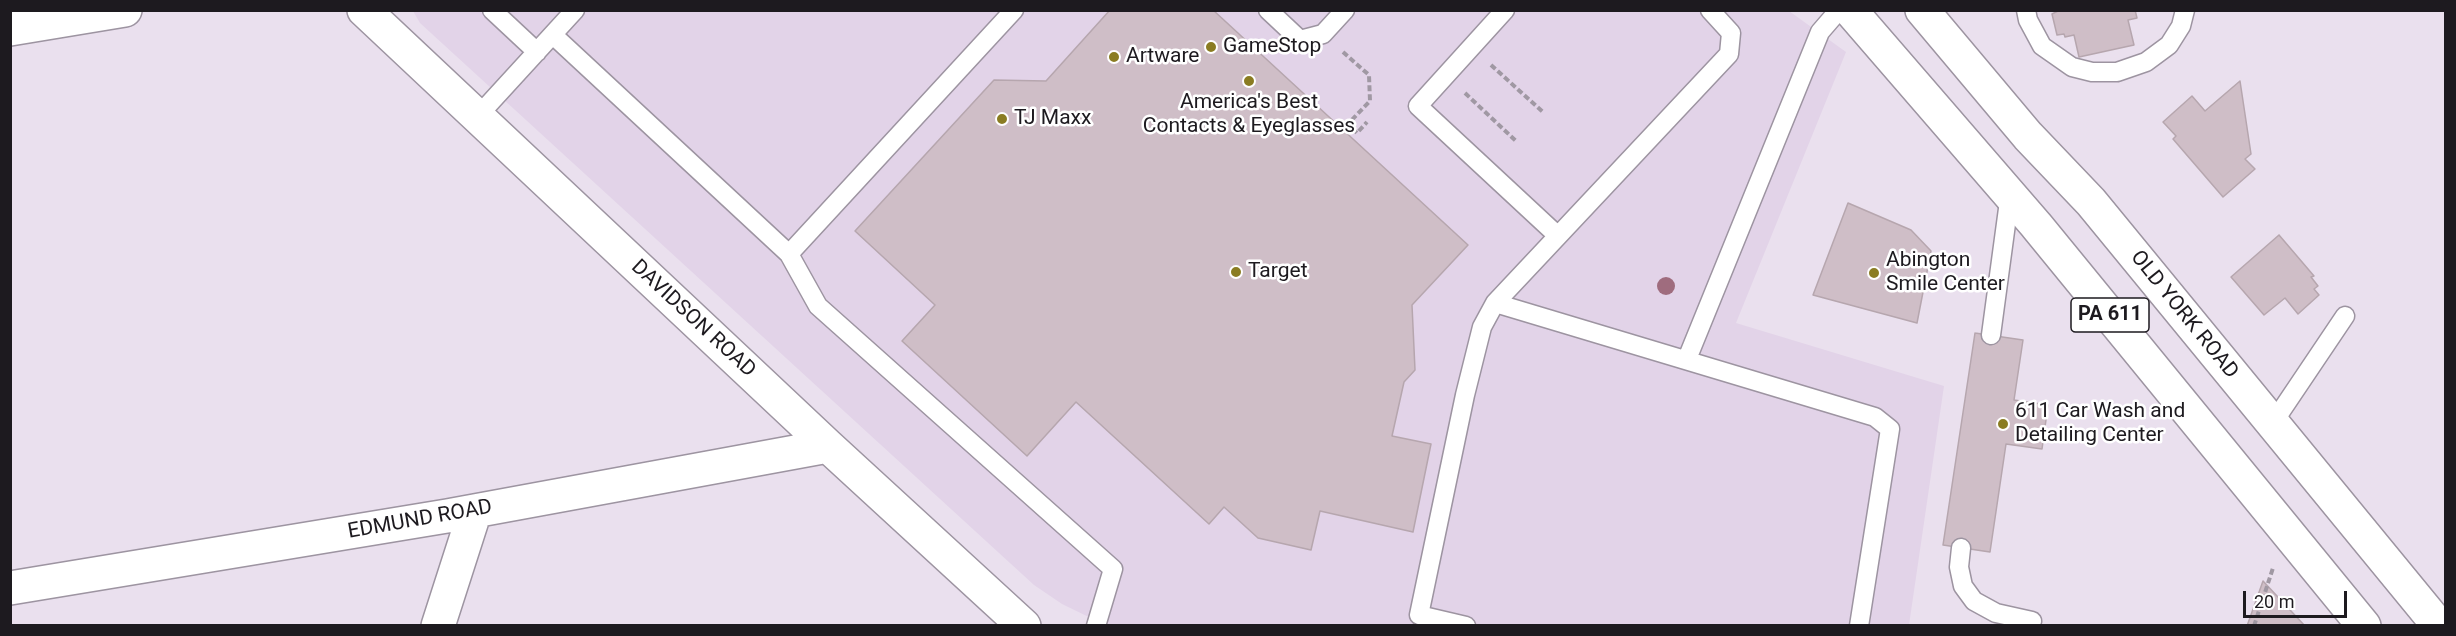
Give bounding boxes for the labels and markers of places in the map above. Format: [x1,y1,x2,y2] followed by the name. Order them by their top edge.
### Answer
[1223,34,1321,60] place label: GameStop
[1204,40,1218,54] marker: GameStop
[1126,44,1199,70] place label: Artware
[1107,50,1121,64] marker: Artware
[1242,74,1256,88] marker: America's Best Contacts & Eyeglasses
[1143,90,1355,140] place label: America's Best Contacts & Eyeglasses
[1014,106,1091,132] place label: TJ Maxx
[995,112,1009,126] marker: TJ Maxx
[1886,248,2005,298] place label: Abington Smile Center
[1248,259,1308,285] place label: Target
[1229,265,1243,279] marker: Target
[1867,266,1881,280] marker: Abington Smile Center
[2015,399,2185,449] place label: 611 Car Wash and Detailing Center
[1996,417,2010,431] marker: 611 Car Wash and Detailing Center

